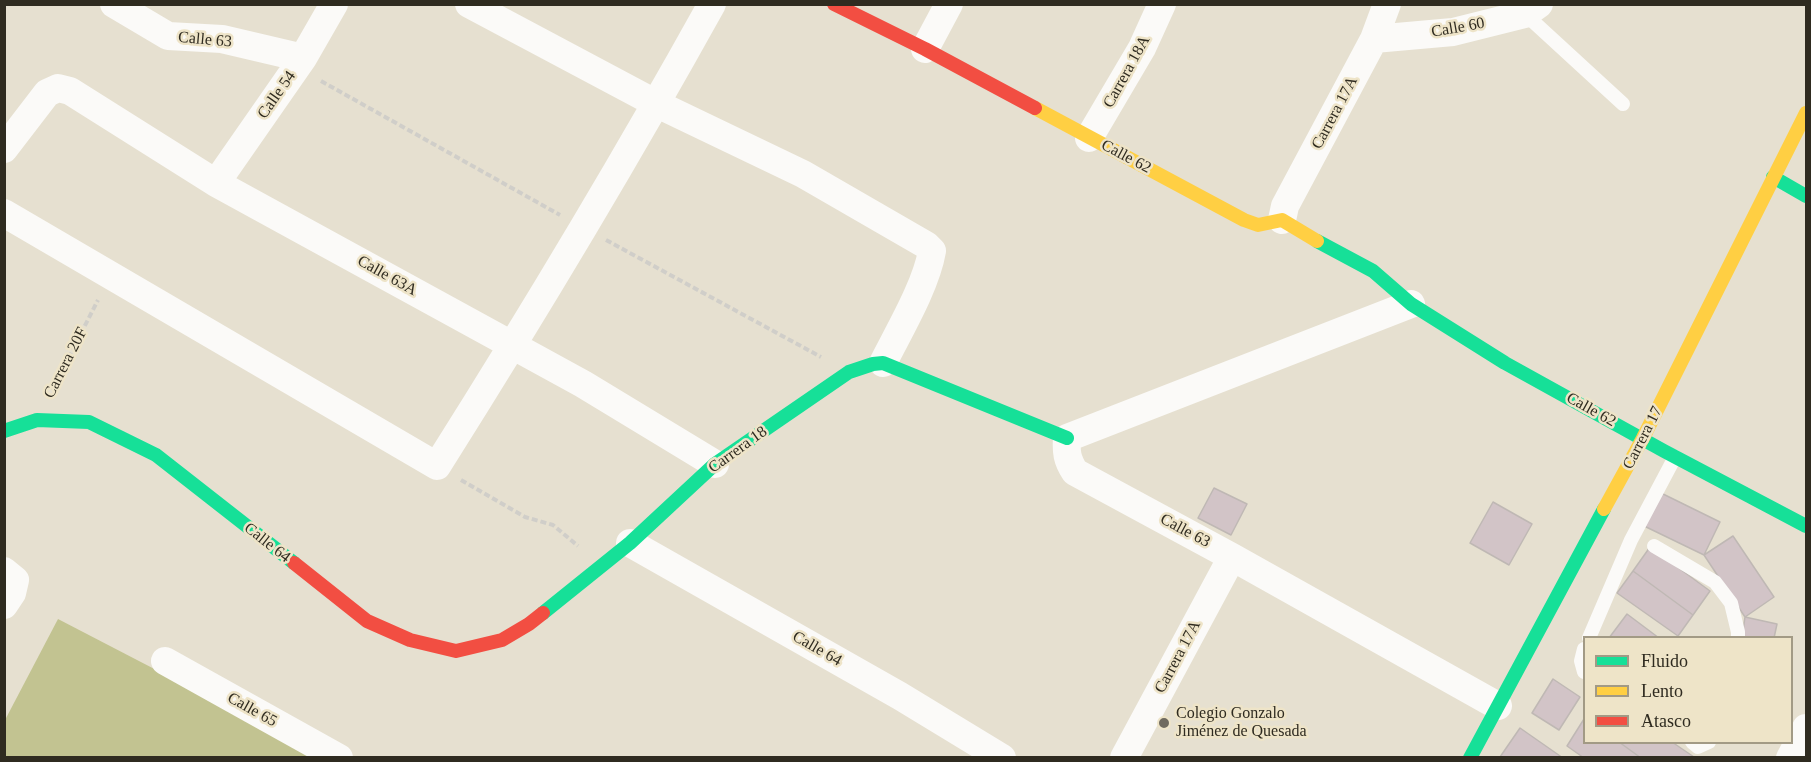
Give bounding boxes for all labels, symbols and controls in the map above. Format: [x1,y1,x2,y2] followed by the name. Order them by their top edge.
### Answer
[1430,14,1486,42] street label: Calle 60
[177,28,233,52] street label: Calle 63
[1099,33,1155,111] street label: Carrera 18A
[254,67,300,123] street label: Calle 54
[1308,73,1362,153] street label: Carrera 17A
[1098,136,1154,178] street label: Calle 62
[354,252,420,300] street label: Calle 63A
[40,324,92,402] street label: Carrera 20F
[1563,389,1619,431] street label: Calle 62
[1619,403,1667,473] street label: Carrera 17
[705,422,771,478] street label: Carrera 18
[1157,510,1213,552] street label: Calle 63
[240,519,294,567] street label: Calle 64
[1151,617,1205,697] street label: Carrera 17A
[789,627,845,671] street label: Calle 64
[1583,636,1793,744] legend
[1641,651,1688,671] text: Fluido
[1641,681,1683,701] text: Lento
[224,689,280,731] street label: Calle 65
[1176,704,1307,742] place label: Colegio Gonzalo Jiménez de Quesada
[1641,711,1691,731] text: Atasco
[1157,716,1171,730] marker: Colegio Gonzalo Jiménez de Quesada

